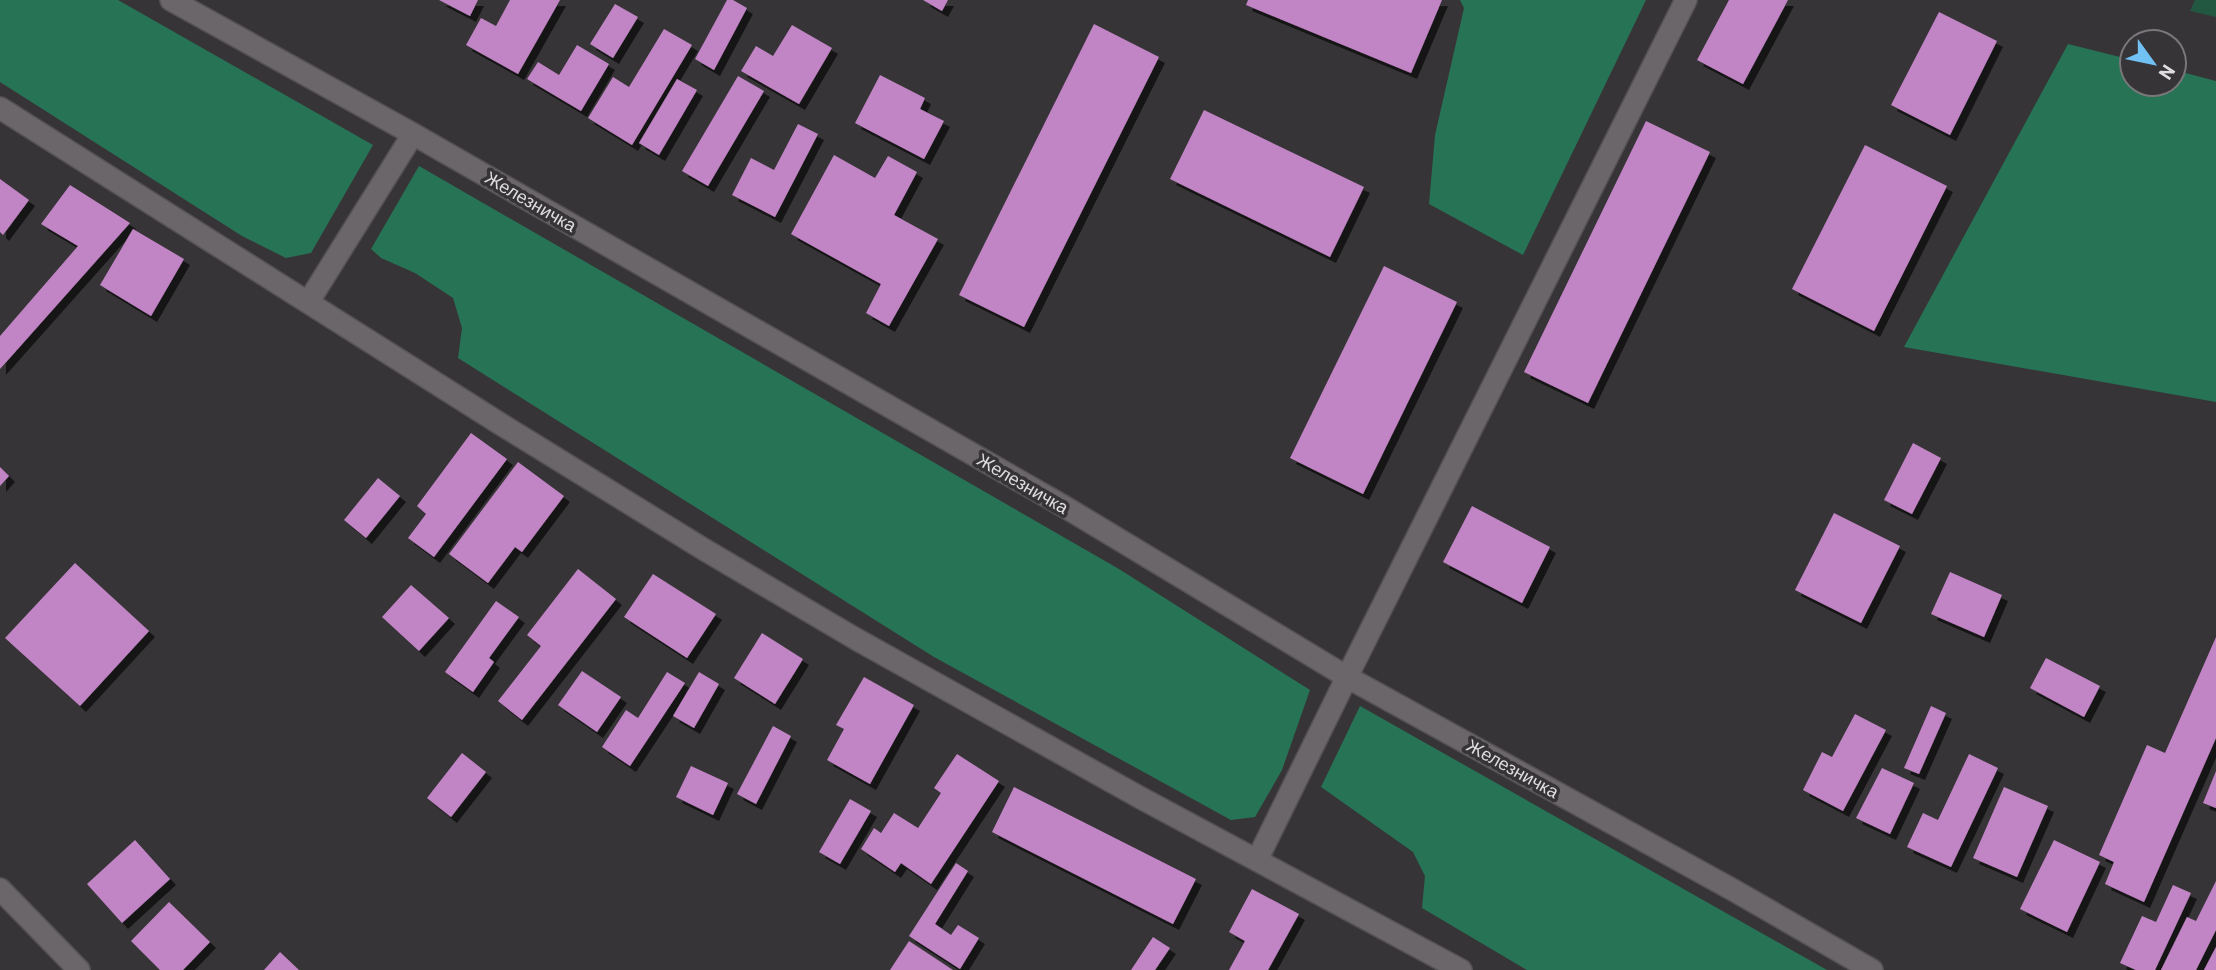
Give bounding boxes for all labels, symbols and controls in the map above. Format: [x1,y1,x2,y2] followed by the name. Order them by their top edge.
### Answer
[2118,28,2188,98] north arrow
[2155,61,2181,84] text: N
[481,166,581,236] street label: Железничка
[973,448,1073,518] street label: Железничка
[1463,734,1564,803] street label: Железничка

